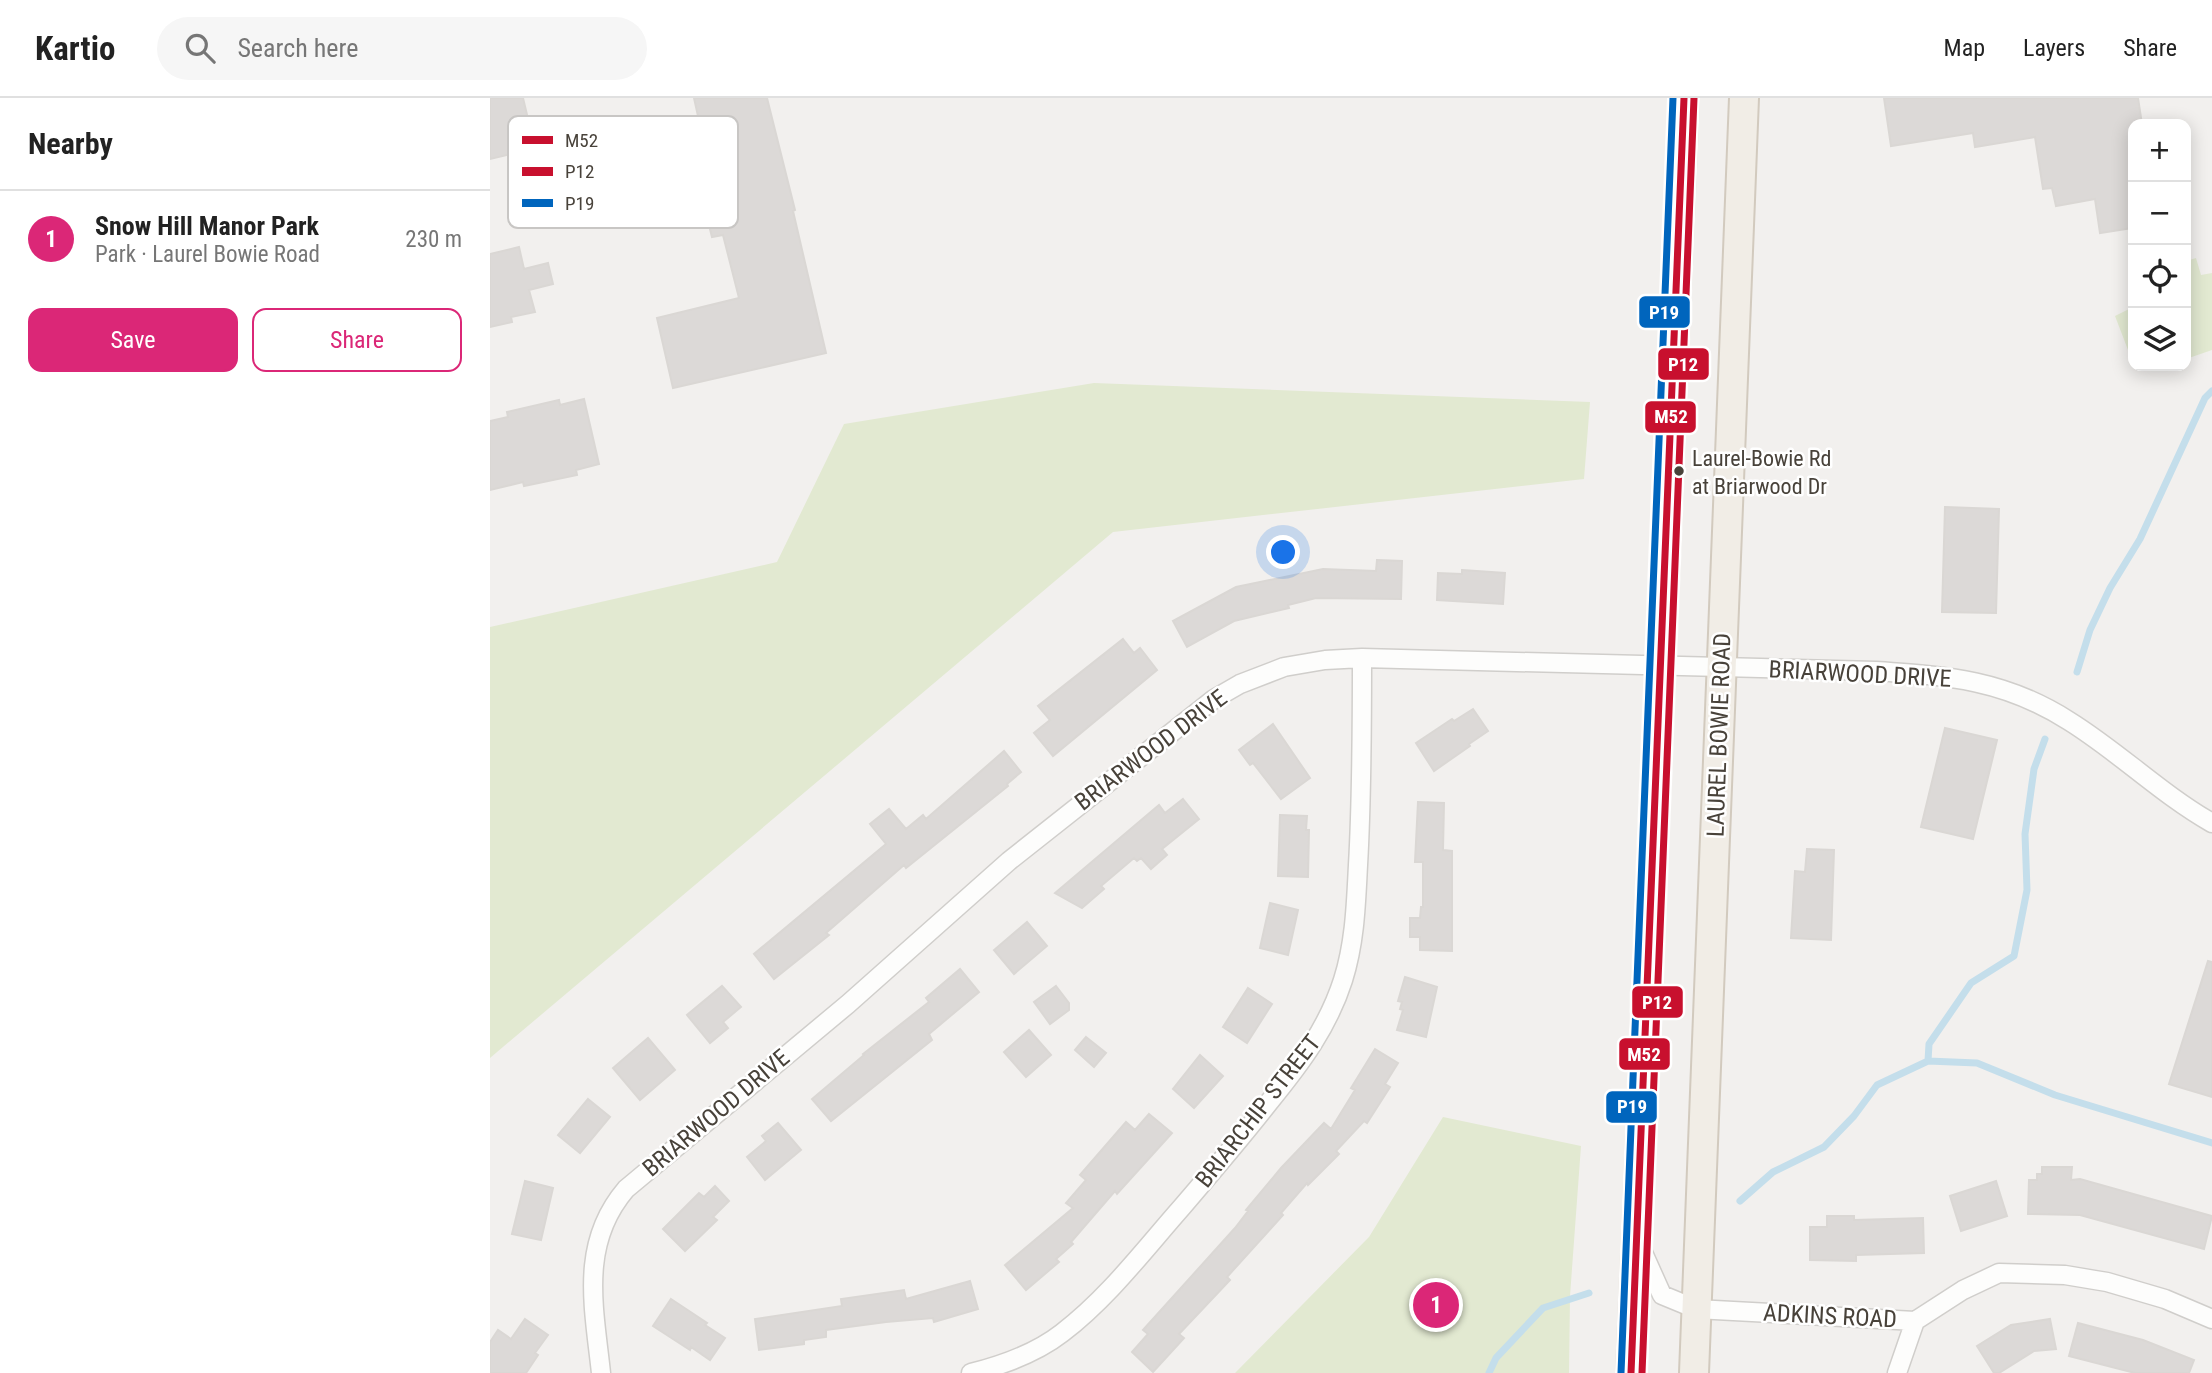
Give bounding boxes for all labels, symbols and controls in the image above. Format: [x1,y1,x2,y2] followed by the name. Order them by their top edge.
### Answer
[157,17,647,80] search box
[35,29,115,68] text: Kartio
[181,29,219,67] icon: search
[237,33,358,63] text: Search here
[1944,34,1985,62] text: Map
[2023,34,2085,62] text: Layers
[2123,34,2177,62] text: Share
[508,116,738,228] legend
[2128,119,2191,371] map controls
[2128,119,2191,182] button: +
[28,126,113,161] text: Nearby
[565,129,598,152] text: M52
[565,160,594,183] text: P12
[2128,182,2191,245] button: −
[565,192,594,215] text: P19
[95,211,319,241] text: Snow Hill Manor Park
[45,226,57,253] text: 1
[405,226,462,253] text: 230 m
[95,241,320,268] text: Park · Laurel Bowie Road
[2128,245,2191,308] button: locate
[1638,295,1691,329] line badge: P19
[1649,301,1679,324] text: P19
[28,308,238,372] button: Save
[252,308,462,372] button: Share
[2128,308,2191,371] button: layers
[1657,347,1710,381] line badge: P12
[1668,353,1698,376] text: P12
[1644,400,1697,434] line badge: M52
[1654,405,1688,428] text: M52
[1692,446,1831,499] place label: Laurel-Bowie Rd at Briarwood Dr
[1672,464,1686,478] marker: Laurel-Bowie Rd at Briarwood Dr
[1266,535,1300,569] your location
[1701,633,1737,837] street label: LAUREL BOWIE ROAD
[1768,655,1952,693] street label: BRIARWOOD DRIVE
[1070,684,1232,816] street label: BRIARWOOD DRIVE
[1631,985,1684,1019] line badge: P12
[1642,991,1672,1014] text: P12
[1190,1029,1326,1193] street label: BRIARCHIP STREET
[1618,1037,1671,1071] line badge: M52
[637,1043,795,1182] street label: BRIARWOOD DRIVE
[1627,1043,1661,1066] text: M52
[1605,1090,1658,1124] line badge: P19
[1617,1095,1647,1118] text: P19
[1413,1279,1459,1331] pin: 1
[1762,1299,1898,1333] street label: ADKINS ROAD

